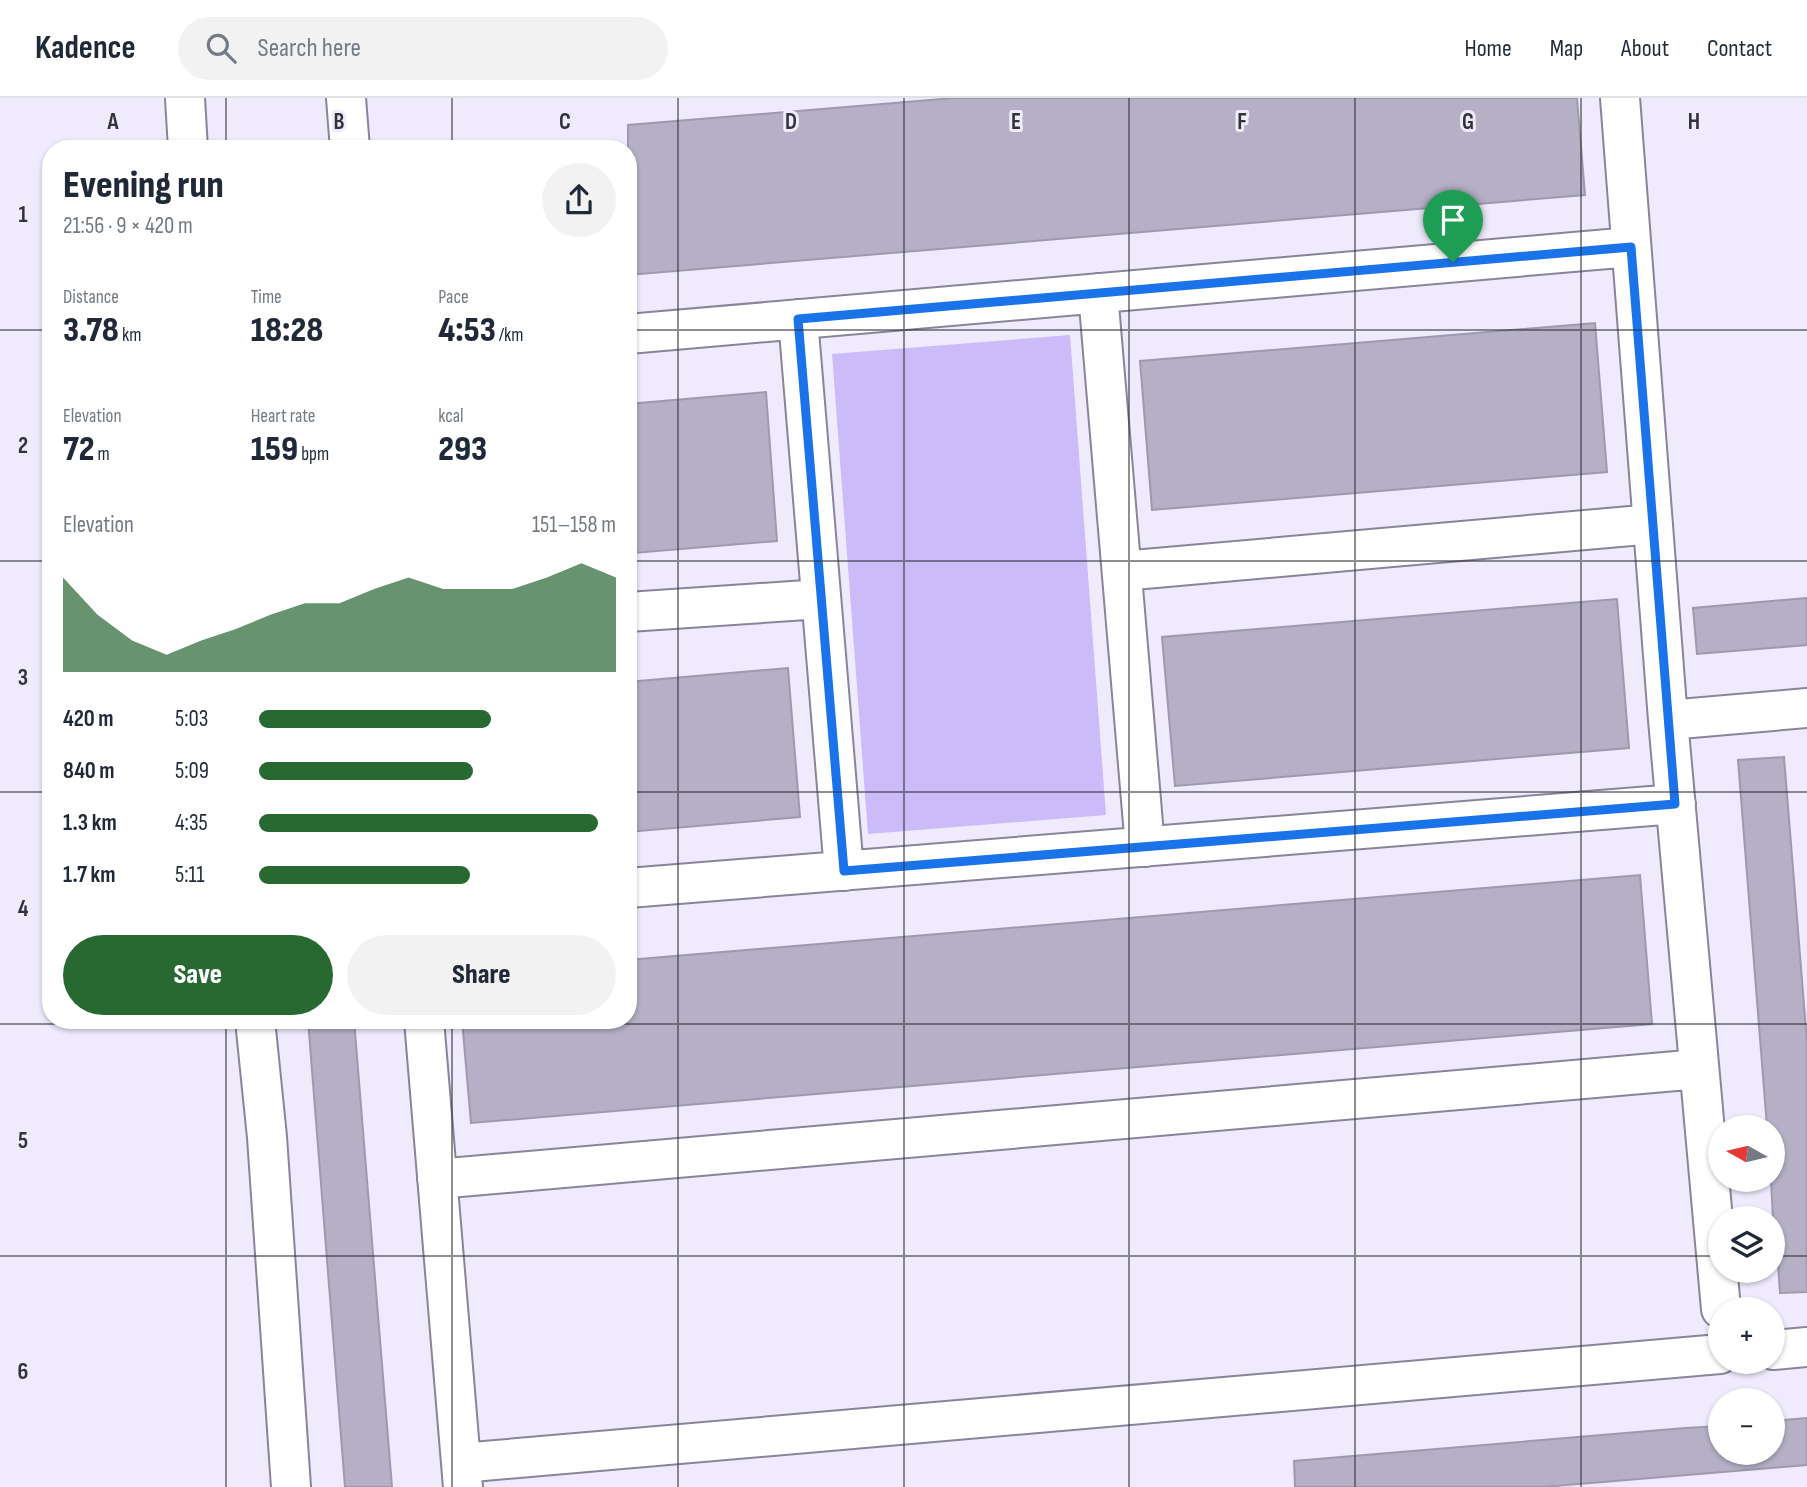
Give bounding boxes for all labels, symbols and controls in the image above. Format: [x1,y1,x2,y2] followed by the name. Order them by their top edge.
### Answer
[178,17,668,80] search box
[35,28,136,68] text: Kadence
[202,29,240,67] icon: search
[258,33,361,64] text: Search here
[1464,34,1512,63] text: Home
[1550,34,1583,63] text: Map
[1621,34,1669,63] text: About
[1707,34,1772,63] text: Contact
[107,108,120,136] text: A
[334,108,345,136] text: B
[559,108,571,136] text: C
[785,108,797,136] text: D
[1011,108,1021,136] text: E
[1237,108,1247,136] text: F
[1462,108,1474,136] text: G
[1688,108,1700,136] text: H
[63,163,224,208] text: Evening run
[542,163,616,237] button: share
[1423,190,1483,262] pin
[18,201,28,229] text: 1
[1434,201,1472,239] icon: arrive
[63,212,193,240] text: 21:56 · 9 × 420 m
[63,286,119,309] text: Distance
[251,286,282,309] text: Time
[438,286,469,309] text: Pace
[63,309,119,352] text: 3.78
[251,309,323,352] text: 18:28
[438,309,496,352] text: 4:53
[119,324,141,347] text: km
[496,324,524,347] text: /km
[63,405,122,428] text: Elevation
[251,405,316,428] text: Heart rate
[438,405,463,428] text: kcal
[63,428,94,471] text: 72
[251,428,298,471] text: 159
[438,428,487,471] text: 293
[18,432,28,460] text: 2
[94,443,110,466] text: m
[298,443,329,466] text: bpm
[63,511,134,539] text: Elevation
[532,511,616,539] text: 151–158 m
[18,664,28,692] text: 3
[63,705,114,733] text: 420 m
[175,705,208,733] text: 5:03
[63,757,115,785] text: 840 m
[175,757,209,785] text: 5:09
[63,809,117,837] text: 1.3 km
[175,809,208,837] text: 4:35
[63,861,116,889] text: 1.7 km
[175,861,205,889] text: 5:11
[18,895,29,923] text: 4
[63,935,333,1015] button: Save
[347,935,616,1015] button: Share
[1708,1115,1785,1192] north arrow
[1708,1115,1785,1465] map controls
[18,1127,28,1155] text: 5
[1708,1206,1785,1283] button: layers
[1708,1297,1785,1374] button: +
[18,1358,28,1386] text: 6
[1708,1388,1785,1465] button: −

